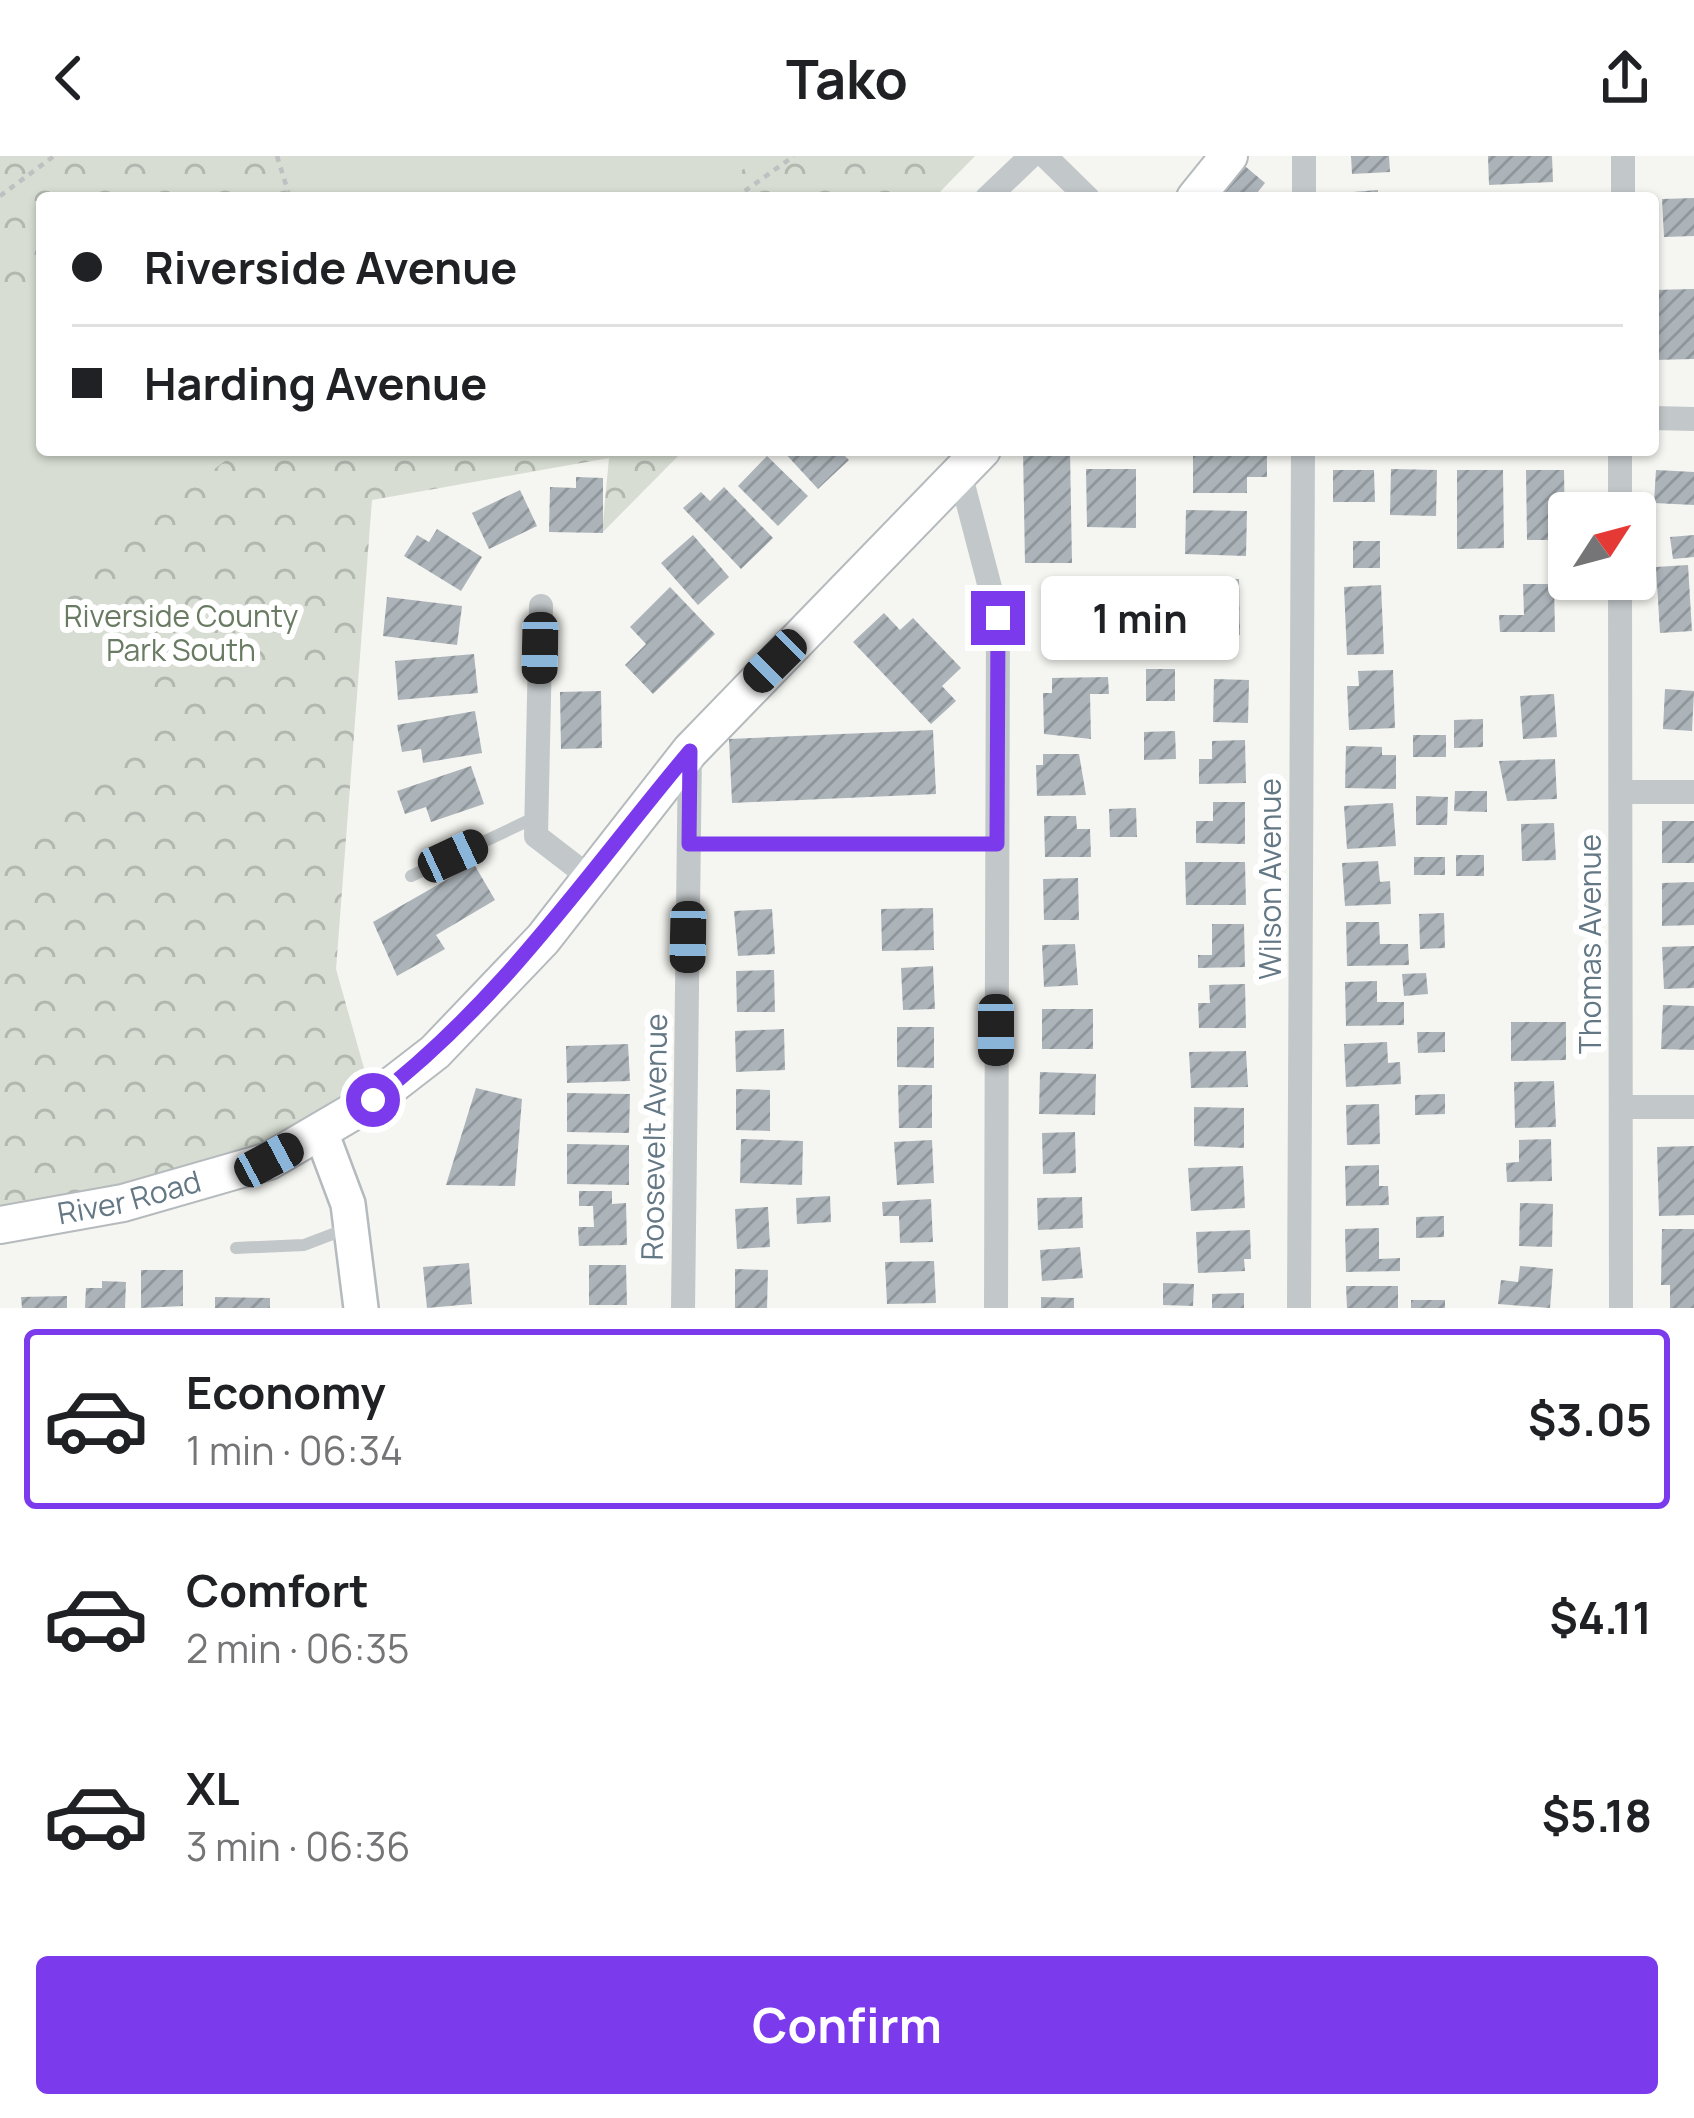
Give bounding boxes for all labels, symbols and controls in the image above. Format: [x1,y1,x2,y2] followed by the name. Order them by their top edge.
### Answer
[786,41,908,115] text: Tako
[36,45,102,111] icon: back
[1592,45,1658,111] icon: share
[144,236,517,298] text: Riverside Avenue
[144,352,487,414] text: Harding Avenue
[1548,492,1656,600] north arrow
[1548,492,1656,600] map controls
[1040,576,1238,660] callout: 1 min
[971,591,1025,645] route end
[1092,591,1188,645] text: 1 min
[64,595,298,670] park label: Riverside County Park South
[521,612,559,684] car
[737,623,813,699] car
[1249,778,1290,980] street label: Wilson Avenue
[413,824,493,888] car
[1569,834,1610,1054] street label: Thomas Avenue
[669,901,707,973] car
[978,994,1014,1066] car
[631,1013,676,1261] street label: Roosevelt Avenue
[346,1073,400,1127] route start
[229,1127,309,1193] car
[54,1160,205,1233] street label: River Road
[186,1361,386,1423] text: Economy
[42,1365,150,1473] icon: car
[1528,1388,1652,1450] text: $3.05
[186,1423,403,1477] text: 1 min · 06:34
[186,1559,369,1621] text: Comfort
[42,1563,150,1671] icon: car
[1550,1586,1652,1648] text: $4.11
[186,1621,410,1675] text: 2 min · 06:35
[186,1757,240,1819] text: XL
[42,1761,150,1869] icon: car
[1542,1784,1652,1846] text: $5.18
[186,1819,411,1873] text: 3 min · 06:36
[36,1956,1658,2094] button: Confirm

